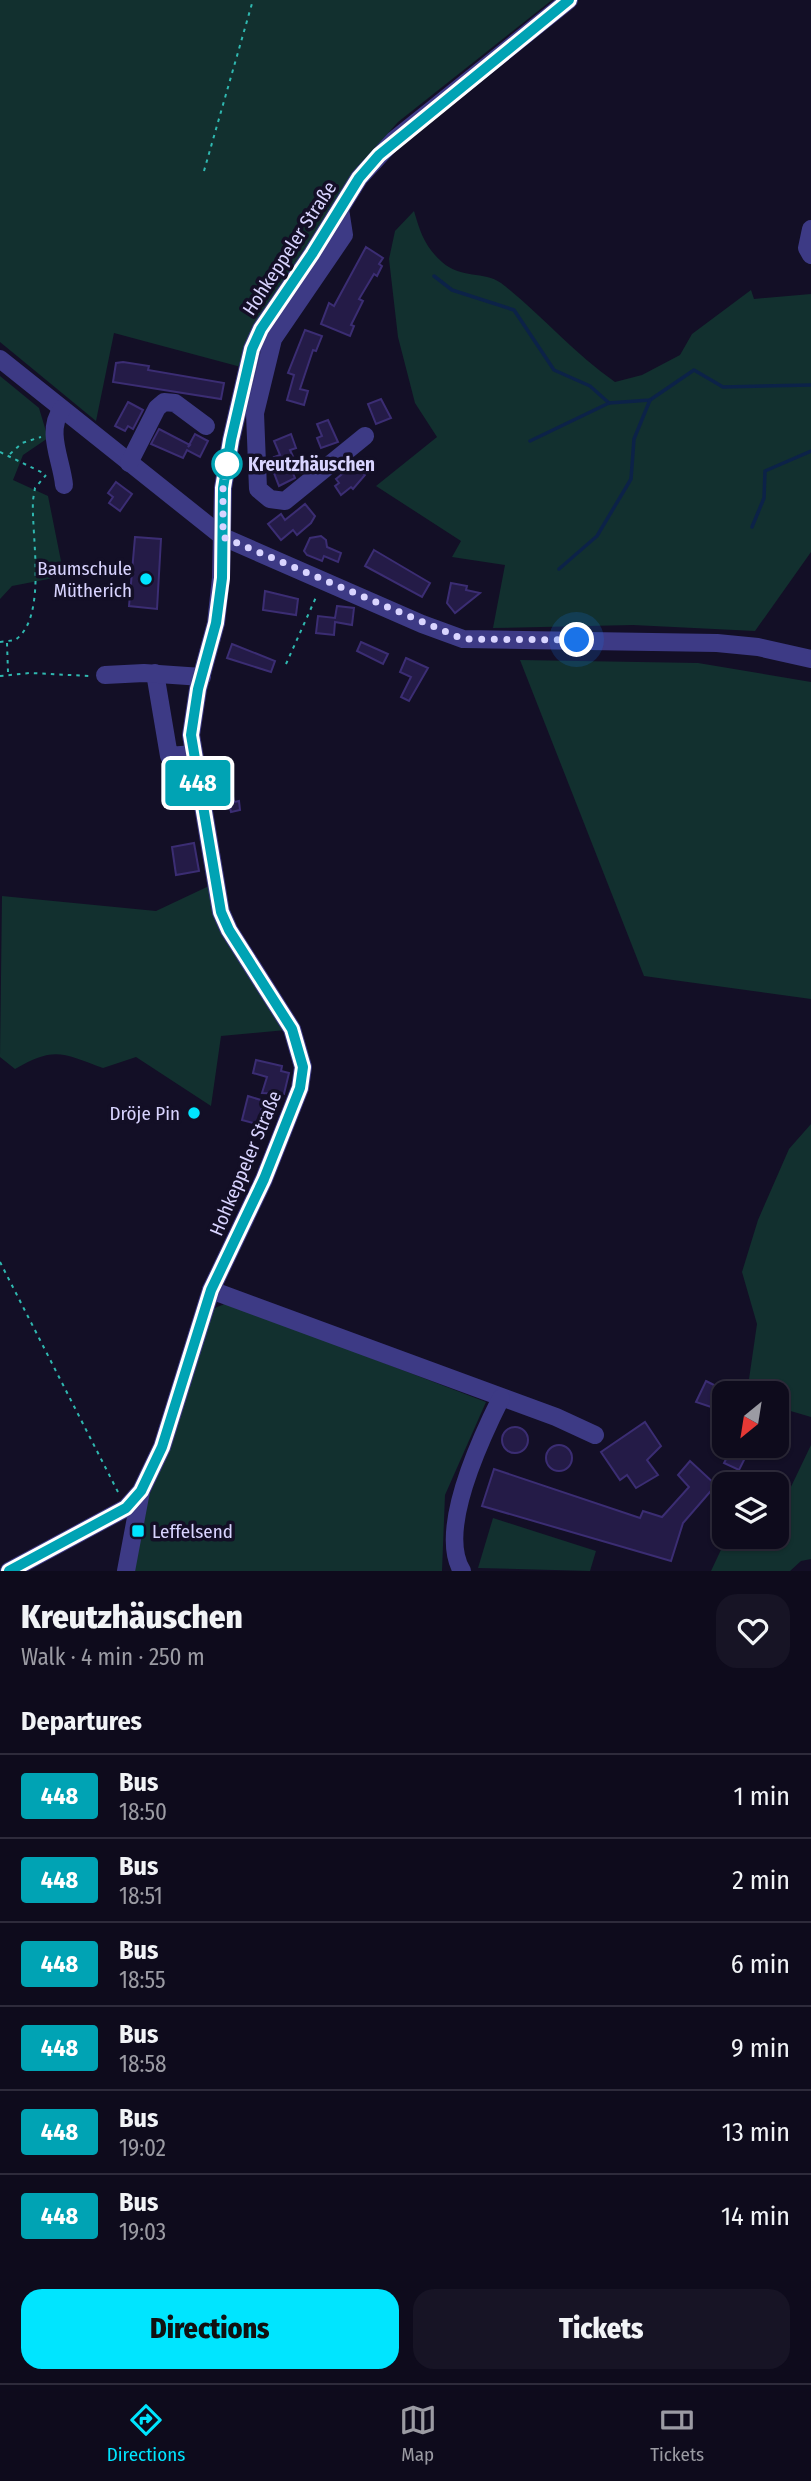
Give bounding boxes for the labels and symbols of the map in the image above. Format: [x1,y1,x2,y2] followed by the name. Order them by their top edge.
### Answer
[238,177,341,320] street label: Hohkeppeler Straße
[212,449,242,479] marker: Kreutzhäuschen
[248,453,375,476] place label: Kreutzhäuschen
[37,557,132,602] place label: Baumschule Mütherich
[138,571,154,587] marker: Baumschule Mütherich
[559,622,594,657] your location
[158,760,238,806] line badge: 448
[205,1087,286,1239] street label: Hohkeppeler Straße
[109,1102,180,1125] place label: Dröje Pin
[186,1105,202,1121] marker: Dröje Pin
[712,1381,789,1458] north arrow
[152,1520,233,1543] place label: Leffelsend
[130,1523,146,1539] marker: Leffelsend

